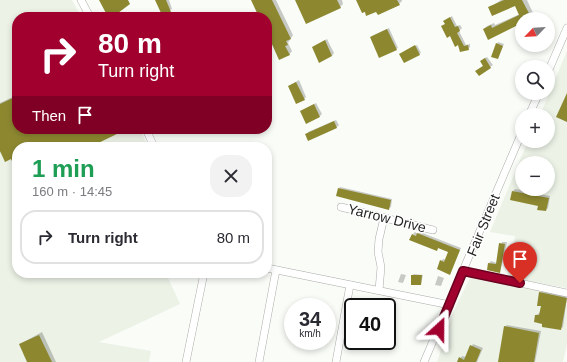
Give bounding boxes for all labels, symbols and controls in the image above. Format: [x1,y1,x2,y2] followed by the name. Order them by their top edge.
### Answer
[515,12,555,52] north arrow
[515,12,555,196] map controls
[32,28,84,80] icon: right
[98,28,162,59] text: 80 m
[515,60,555,100] button: search
[98,61,174,81] text: Turn right
[74,104,96,126] icon: arrive
[32,107,66,124] text: Then
[515,108,555,148] button: +
[32,155,95,182] text: 1 min
[210,155,252,197] button: close
[515,156,555,196] button: −
[32,184,112,199] text: 160 m · 14:45
[463,192,503,258] street label: Fair Street
[346,201,428,235] street label: Yarrow Drive
[34,226,56,248] icon: right
[68,229,138,246] text: Turn right
[217,229,250,246] text: 80 m
[503,242,537,283] pin
[509,248,531,270] icon: arrive
[344,298,396,350] speed limit sign: 40
[299,308,321,330] text: 34
[418,308,460,350] position arrow
[299,328,321,339] text: km/h

